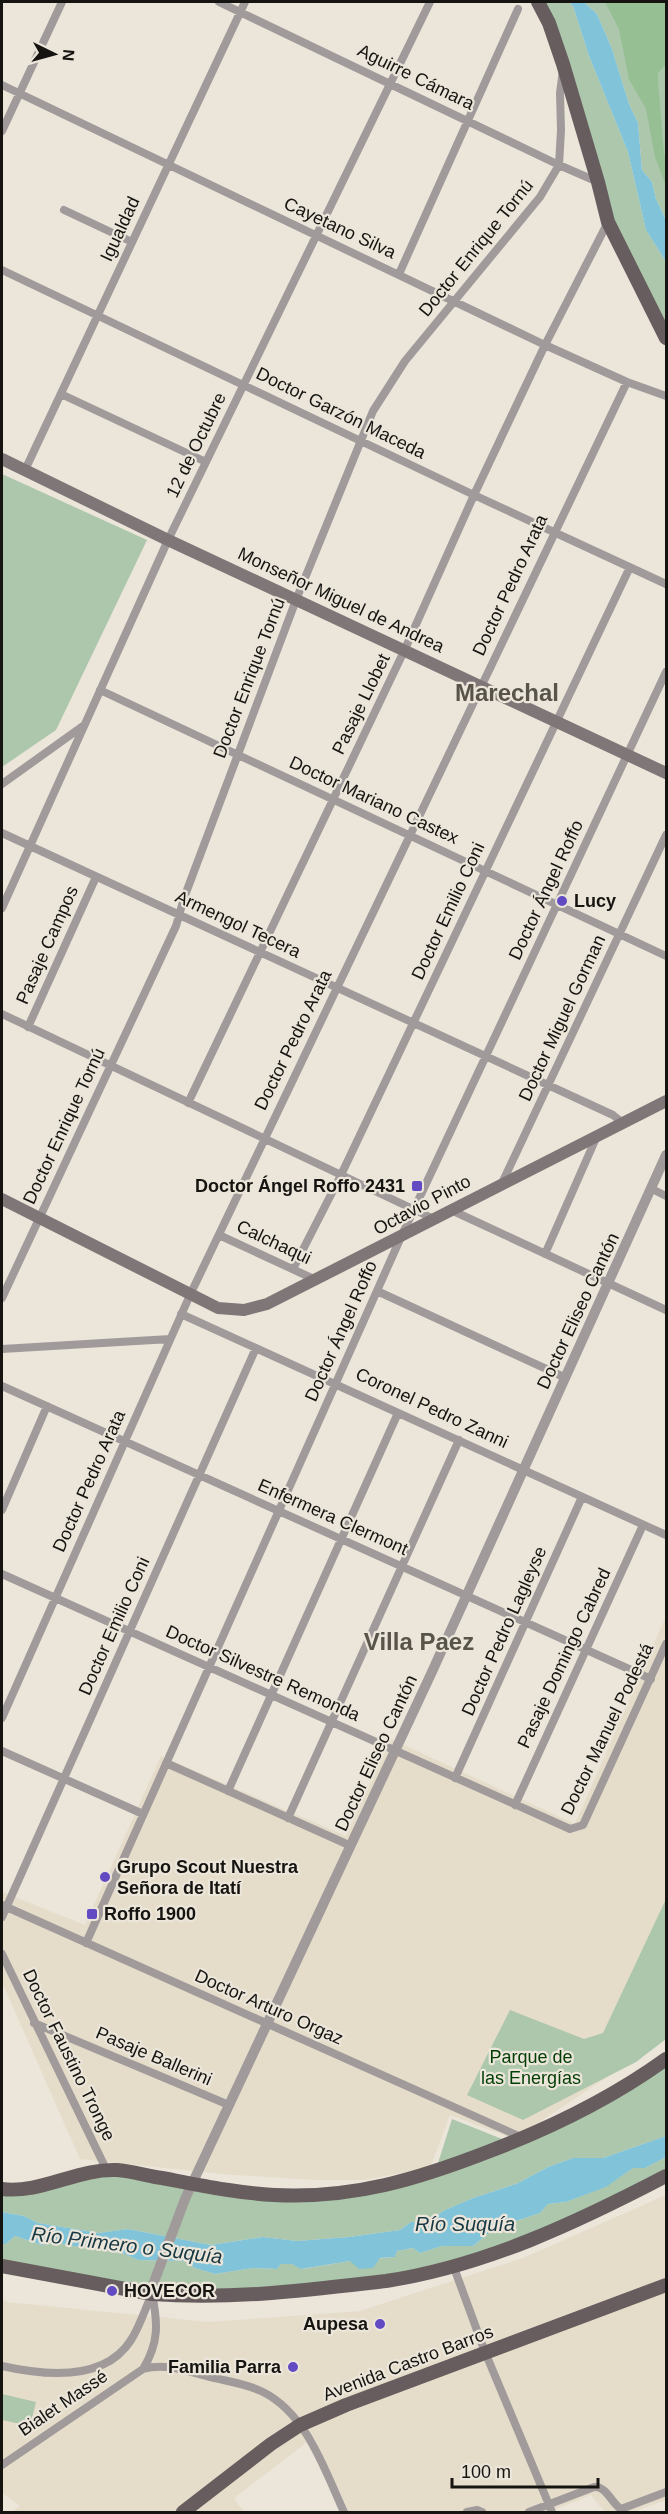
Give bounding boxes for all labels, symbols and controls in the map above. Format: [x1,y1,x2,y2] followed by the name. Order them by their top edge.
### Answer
[24,24,84,84] north arrow
[355,40,478,114] street label: Aguirre Cámara
[59,49,77,62] text: N
[415,176,537,320] street label: Doctor Enrique Tornú
[96,193,144,265] street label: Igualdad
[281,193,400,263] street label: Cayetano Silva
[253,363,430,463] street label: Doctor Garzón Maceda
[162,389,230,501] street label: 12 de Octubre
[469,511,552,659] street label: Doctor Pedro Arata
[235,543,448,657] street label: Monseñor Miguel de Andrea
[209,595,289,761] street label: Doctor Enrique Tornú
[328,651,394,757] street label: Pasaje Llobet
[455,679,559,706] district label: Marechal
[286,752,462,848] street label: Doctor Mariano Castex
[505,817,587,963] street label: Doctor Ángel Roffo
[407,839,489,983] street label: Doctor Emilio Coni
[12,883,82,1007] street label: Pasaje Campos
[172,886,305,962] street label: Armengol Tecera
[574,891,616,911] place label: Lucy
[555,894,569,908] marker: Lucy
[515,932,609,1104] street label: Doctor Miguel Gorman
[250,966,336,1113] street label: Doctor Pedro Arata
[19,1045,109,1207] street label: Doctor Enrique Tornú
[370,1171,474,1239] street label: Octavio Pinto
[195,1175,405,1196] place label: Doctor Ángel Roffo 2431
[410,1179,424,1193] marker: Doctor Ángel Roffo 2431
[233,1216,315,1268] street label: Calchaqui
[533,1230,623,1392] street label: Doctor Eliseo Cantón
[301,1258,381,1404] street label: Doctor Ángel Roffo
[353,1364,511,1452] street label: Coronel Pedro Zanni
[49,1406,130,1555] street label: Doctor Pedro Arata
[255,1475,411,1559] street label: Enfermera Clermont
[458,1543,550,1719] street label: Doctor Pedro Lagleyse
[75,1554,153,1698] street label: Doctor Emilio Coni
[513,1565,615,1751] street label: Pasaje Domingo Cabred
[163,1621,364,1725] street label: Doctor Silvestre Remonda
[364,1628,474,1655] district label: Villa Paez
[557,1639,658,1818] street label: Doctor Manuel Podestá
[331,1672,421,1834] street label: Doctor Eliseo Cantón
[117,1857,299,1898] place label: Grupo Scout Nuestra Señora de Itatí
[98,1870,112,1884] marker: Grupo Scout Nuestra Señora de Itatí
[104,1904,196,1924] place label: Roffo 1900
[85,1907,99,1921] marker: Roffo 1900
[192,1965,346,2049] street label: Doctor Arturo Orgaz
[19,1966,119,2144] street label: Doctor Faustino Tronge
[93,2023,215,2089] street label: Pasaje Ballerini
[481,2047,581,2088] park label: Parque de las Energías
[415,2213,515,2235] water label: Río Suquía
[30,2222,224,2268] water label: Río Primero o Suquía
[124,2281,215,2301] place label: HOVECOR
[105,2284,119,2298] marker: HOVECOR
[303,2314,369,2334] place label: Aupesa
[373,2317,387,2331] marker: Aupesa
[320,2321,496,2405] street label: Avenida Castro Barros
[168,2357,282,2377] place label: Familia Parra
[286,2360,300,2374] marker: Familia Parra
[15,2366,111,2440] street label: Bialet Massé
[452,2451,598,2489] scale bar
[461,2462,511,2482] text: 100 m

